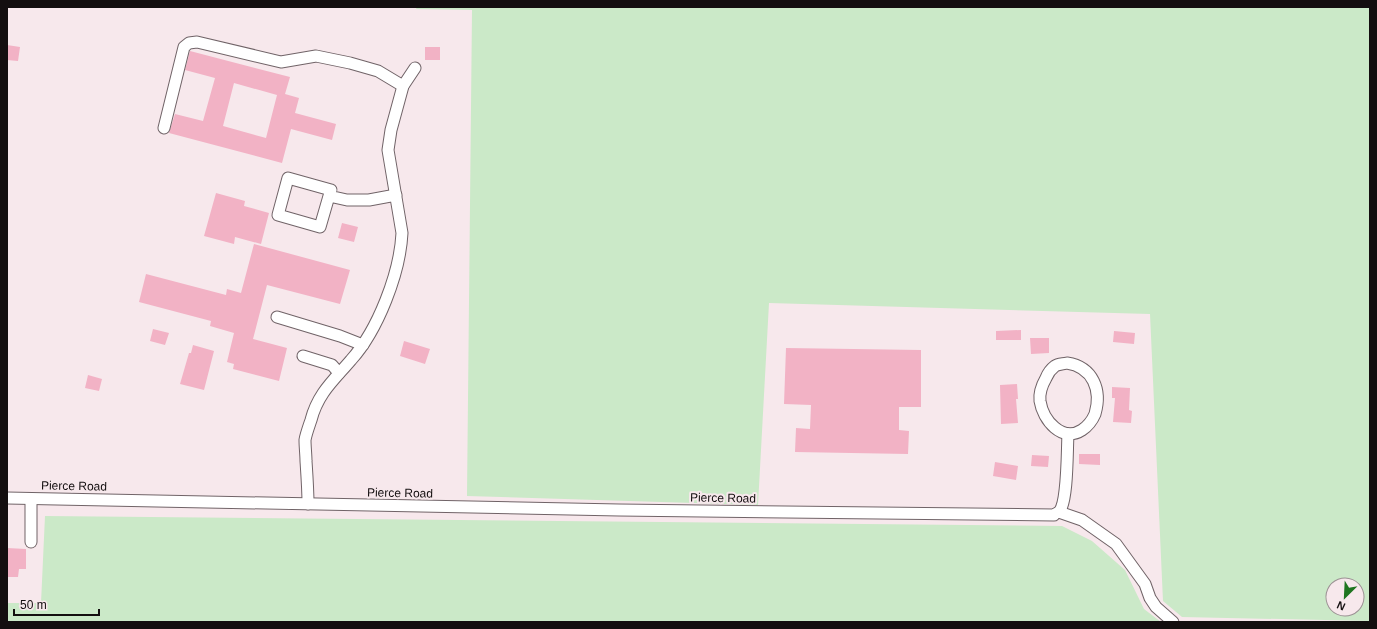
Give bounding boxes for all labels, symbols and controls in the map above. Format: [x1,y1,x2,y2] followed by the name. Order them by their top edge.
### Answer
[41,478,107,494] street label: Pierce Road
[367,485,433,501] street label: Pierce Road
[690,490,756,506] street label: Pierce Road
[1325,577,1365,617] north arrow
[14,591,99,617] scale bar
[20,598,47,612] text: 50 m
[1335,599,1347,613] text: N

